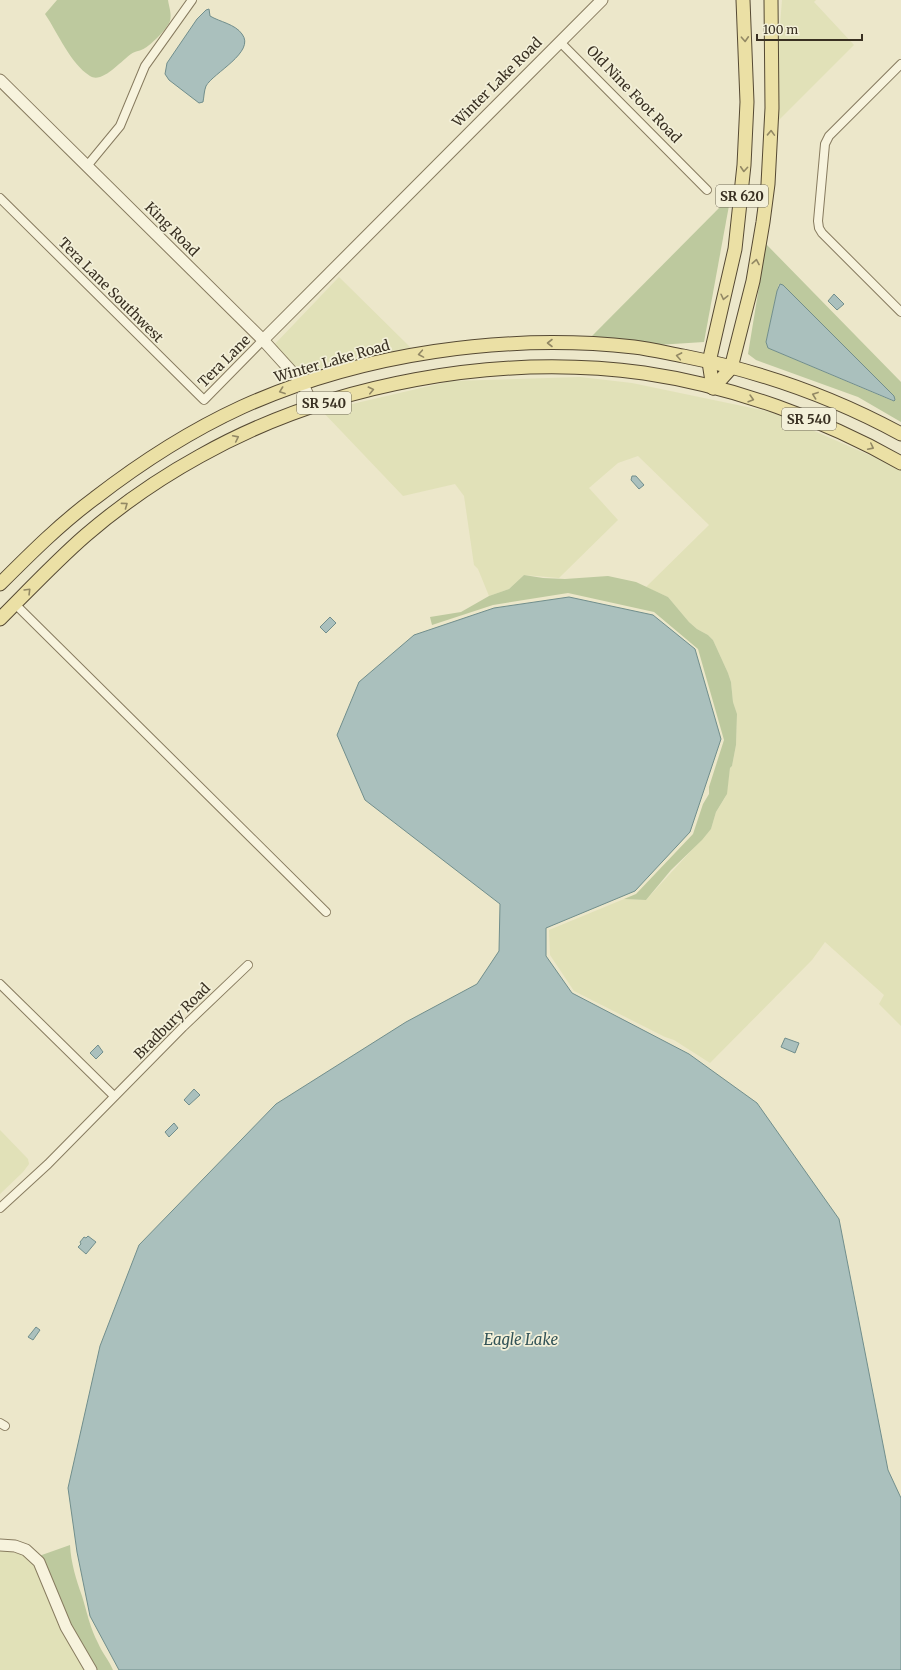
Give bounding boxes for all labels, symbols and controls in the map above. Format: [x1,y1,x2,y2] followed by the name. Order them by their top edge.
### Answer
[757,16,862,42] scale bar
[763,22,798,37] text: 100 m
[448,33,546,131] street label: Winter Lake Road
[741,36,749,42] one-way arrow
[583,41,686,147] street label: Old Nine Foot Road
[767,130,775,136] one-way arrow
[740,166,749,172] one-way arrow
[716,185,768,207] road number: SR 620
[141,198,203,260] street label: King Road
[55,234,168,347] street label: Tera Lane Southwest
[751,259,760,265] one-way arrow
[720,294,728,300] one-way arrow
[194,331,254,391] street label: Tera Lane
[271,336,392,386] street label: Winter Lake Road
[547,339,553,347] one-way arrow
[418,349,424,358] one-way arrow
[676,352,682,360] one-way arrow
[368,386,375,395] one-way arrow
[279,387,286,395] one-way arrow
[811,391,818,400] one-way arrow
[297,392,351,414] road number: SR 540
[747,394,754,403] one-way arrow
[782,408,836,430] road number: SR 540
[232,435,239,443] one-way arrow
[867,442,874,450] one-way arrow
[120,503,127,510] one-way arrow
[23,588,31,596] one-way arrow
[130,979,214,1063] street label: Bradbury Road
[484,1330,559,1349] water label: Eagle Lake

